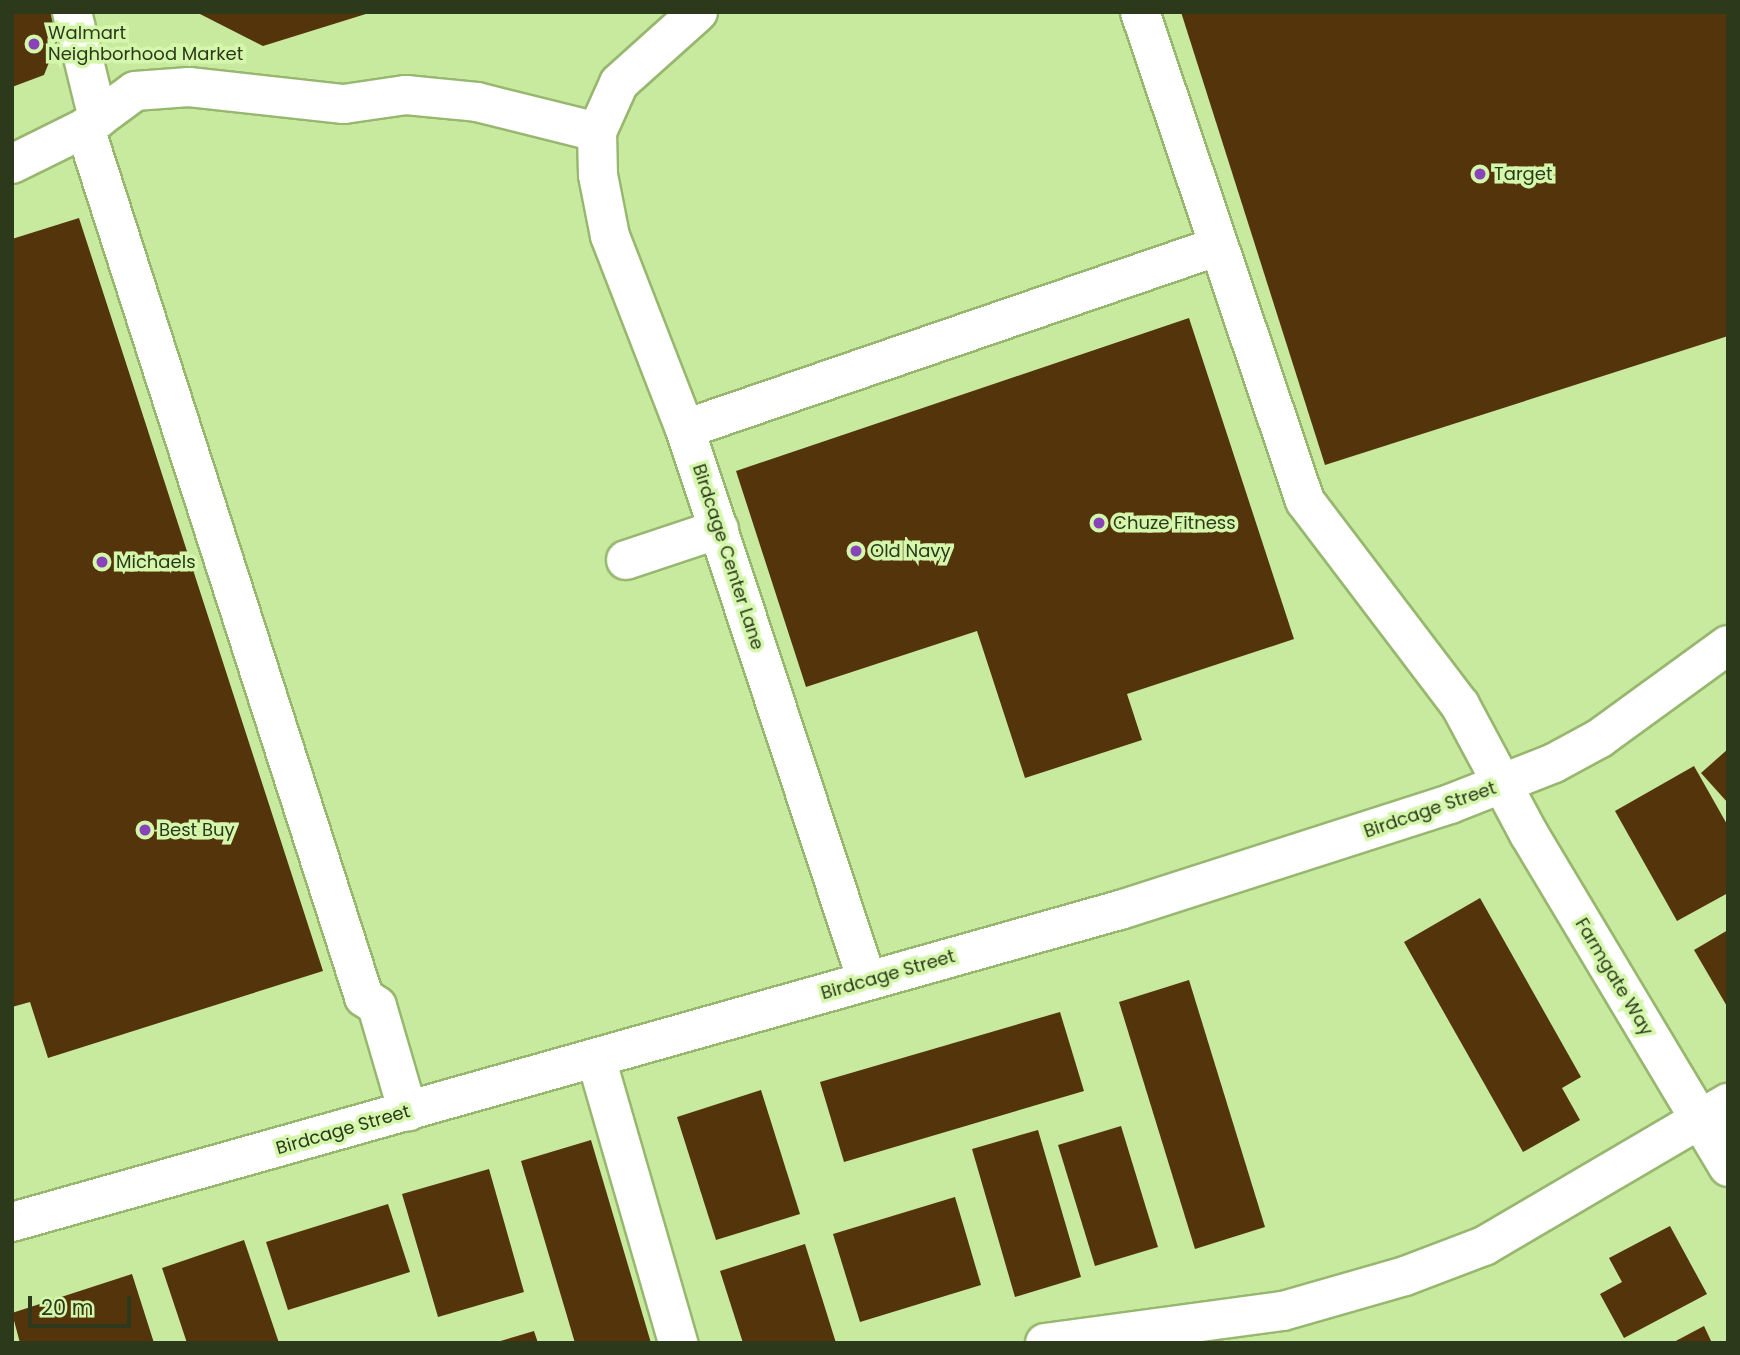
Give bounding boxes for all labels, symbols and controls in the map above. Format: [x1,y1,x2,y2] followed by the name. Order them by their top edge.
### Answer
[48,23,243,66] place label: Walmart Neighborhood Market
[26,36,42,52] marker: Walmart Neighborhood Market
[1494,163,1552,185] place label: Target
[1472,166,1488,182] marker: Target
[688,461,768,653] street label: Birdcage Center Lane
[1113,512,1236,534] place label: Chuze Fitness
[1091,515,1107,531] marker: Chuze Fitness
[870,540,951,562] place label: Old Navy
[848,543,864,559] marker: Old Navy
[116,551,196,573] place label: Michaels
[94,554,110,570] marker: Michaels
[1361,777,1499,843] street label: Birdcage Street
[159,819,235,841] place label: Best Buy
[137,822,153,838] marker: Best Buy
[1570,914,1658,1040] street label: Farmgate Way
[819,946,957,1004] street label: Birdcage Street
[274,1101,412,1159] street label: Birdcage Street
[32,1282,135,1326] scale bar
[41,1293,94,1322] text: 20 m

